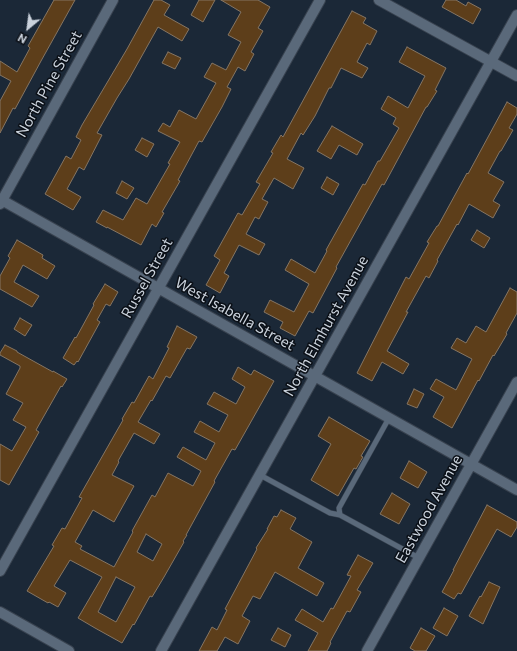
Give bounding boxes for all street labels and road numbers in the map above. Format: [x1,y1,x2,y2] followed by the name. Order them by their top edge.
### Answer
[12,28,86,140] street label: North Pine Street
[118,235,176,321] street label: Russel Street
[280,252,372,400] street label: North Elmhurst Avenue
[172,274,298,354] street label: West Isabella Street
[392,452,466,566] street label: Eastwood Avenue

